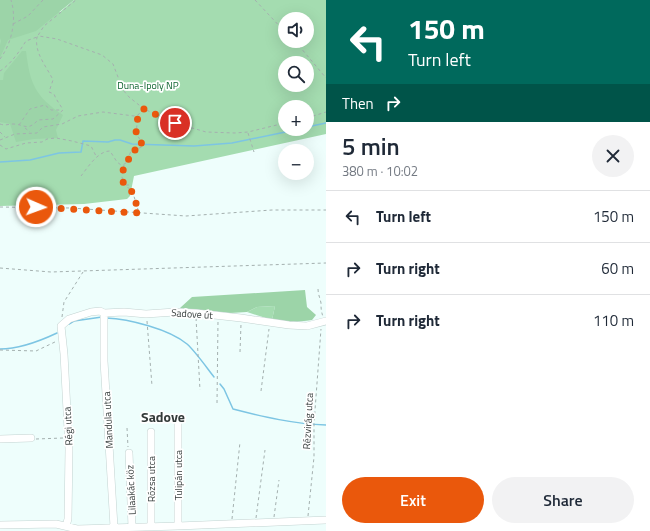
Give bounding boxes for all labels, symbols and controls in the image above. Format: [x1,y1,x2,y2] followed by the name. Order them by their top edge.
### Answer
[408,7,485,50] text: 150 m
[278,12,314,180] map controls
[278,12,314,48] button: sound
[342,16,394,68] icon: left
[408,46,471,73] text: Turn left
[278,56,314,92] button: search
[117,78,179,93] park label: Duna-Ipoly NP
[342,92,374,115] text: Then
[382,92,404,114] icon: right
[278,100,314,136] button: +
[158,106,192,140] pin
[164,112,186,134] icon: arrive
[342,128,400,164] text: 5 min
[592,135,634,177] button: close
[278,144,314,180] button: −
[342,161,418,181] text: 380 m · 10:02
[15,186,57,228] position arrow
[376,205,431,228] text: Turn left
[593,205,634,228] text: 150 m
[342,206,364,228] icon: left
[376,257,440,280] text: Turn right
[601,257,634,280] text: 60 m
[342,258,364,280] icon: right
[171,305,214,323] street label: Sadove út
[376,309,440,332] text: Turn right
[593,309,634,332] text: 110 m
[342,310,364,332] icon: right
[99,391,117,449] street label: Mandula utca
[299,392,317,450] street label: Rézvirág utca
[59,406,77,446] street label: Régi utca
[141,406,185,427] district label: Sadove
[171,450,186,500] street label: Tulipán utca
[144,456,159,502] street label: Rózsa utca
[122,464,140,515] street label: Lilaakác köz
[342,477,484,523] button: Exit
[492,477,634,523] button: Share

